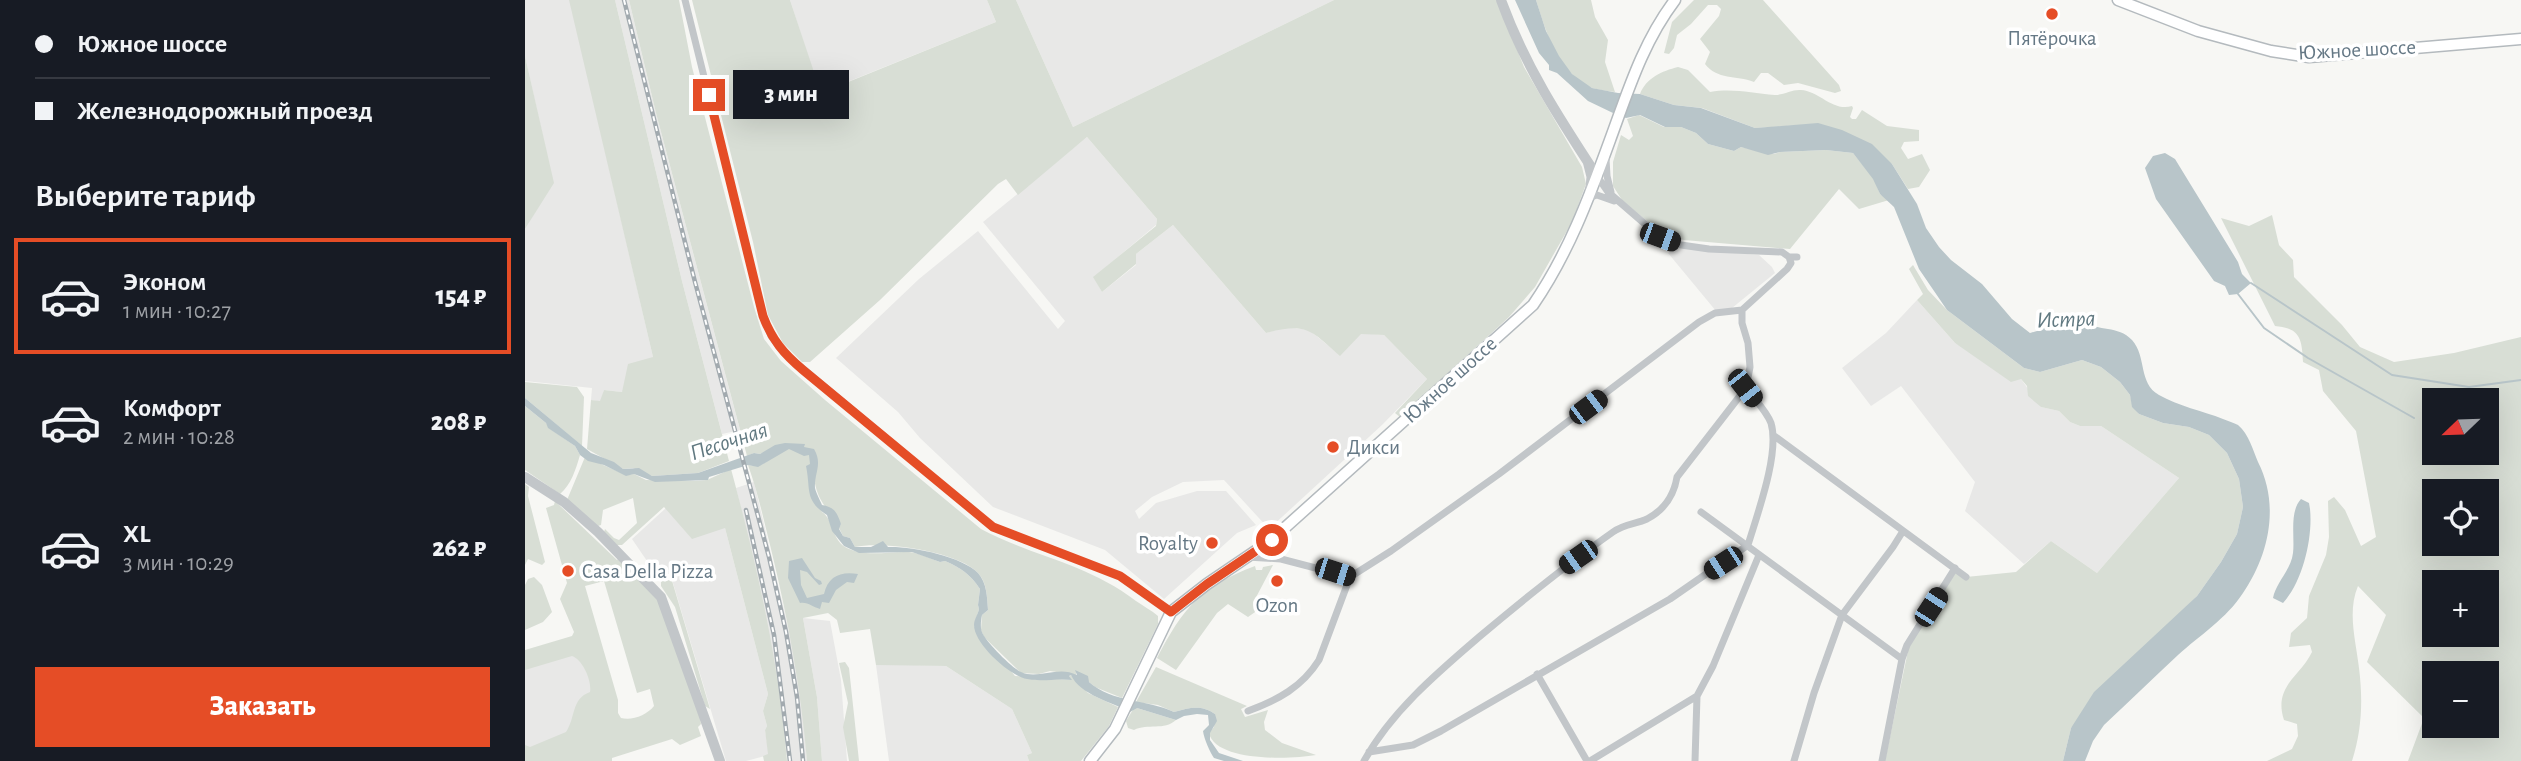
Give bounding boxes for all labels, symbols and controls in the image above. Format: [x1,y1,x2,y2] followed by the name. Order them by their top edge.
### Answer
[2044,6,2060,22] marker: Пятёрочка
[2007,28,2097,49] place label: Пятёрочка
[77,31,227,57] text: Южное шоссе
[2297,36,2417,64] street label: Южное шоссе
[733,70,849,119] callout: 3 мин
[693,79,725,111] route end
[764,83,818,106] text: 3 мин
[77,98,373,124] text: Железнодорожный проезд
[35,180,256,212] text: Выберите тариф
[1637,220,1684,254] car
[39,265,102,328] icon: car
[123,269,206,295] text: Эконом
[435,283,486,309] text: 154 ₽
[123,300,231,323] text: 1 мин · 10:27
[2036,307,2096,333] water label: Истра
[1399,333,1501,427] street label: Южное шоссе
[1724,365,1767,411] car
[1565,386,1612,428] car
[2422,388,2499,466] north arrow
[2422,388,2499,738] map controls
[39,391,102,454] icon: car
[123,395,221,421] text: Комфорт
[431,409,486,435] text: 208 ₽
[687,419,771,465] water label: Песочная
[123,426,235,449] text: 2 мин · 10:28
[1347,437,1400,458] place label: Дикси
[1325,439,1341,455] marker: Дикси
[2422,479,2499,556] button: locate
[39,517,102,580] icon: car
[123,521,150,547] text: XL
[1256,524,1288,556] route start
[1138,533,1198,554] place label: Royalty
[432,535,486,561] text: 262 ₽
[1204,535,1220,551] marker: Royalty
[1555,536,1602,578] car
[1700,543,1747,583] car
[123,552,234,575] text: 3 мин · 10:29
[1312,556,1359,588] car
[582,561,714,582] place label: Casa Della Pizza
[560,563,576,579] marker: Casa Della Pizza
[2422,570,2499,647] button: +
[1269,573,1285,589] marker: Ozon
[1911,584,1952,630] car
[1256,595,1298,616] place label: Ozon
[2422,661,2499,738] button: −
[35,667,490,747] button: Заказать

